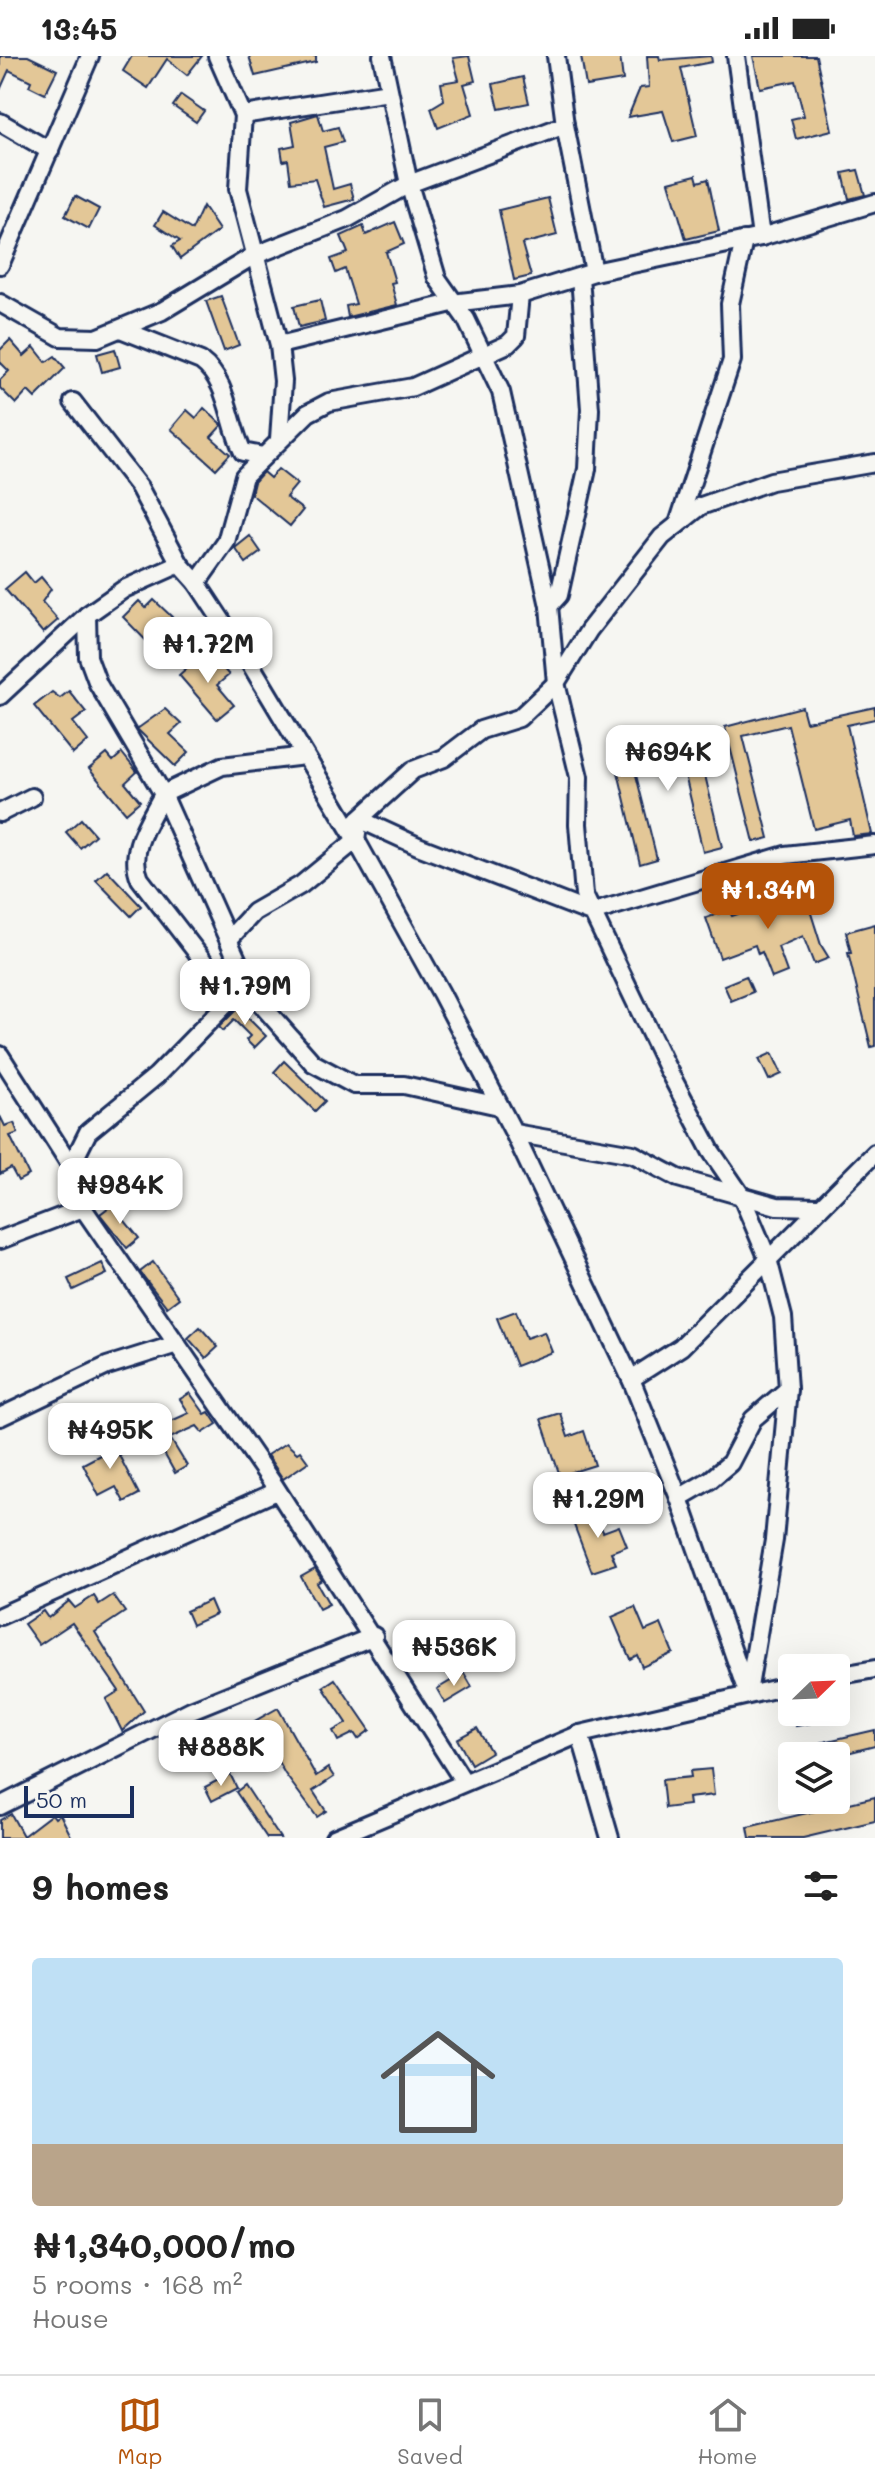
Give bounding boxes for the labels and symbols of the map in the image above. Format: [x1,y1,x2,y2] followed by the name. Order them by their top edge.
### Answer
[143,617,273,685] pin: ₦1.72M
[612,725,724,793] pin: ₦694K
[703,863,833,931] pin: ₦1.34M
[180,959,310,1027] pin: ₦1.79M
[64,1158,176,1226] pin: ₦984K
[54,1403,166,1471] pin: ₦495K
[533,1472,663,1540] pin: ₦1.29M
[398,1620,510,1688] pin: ₦536K
[778,1654,850,1726] north arrow
[165,1720,277,1788] pin: ₦888K
[24,1782,134,1818] scale bar

